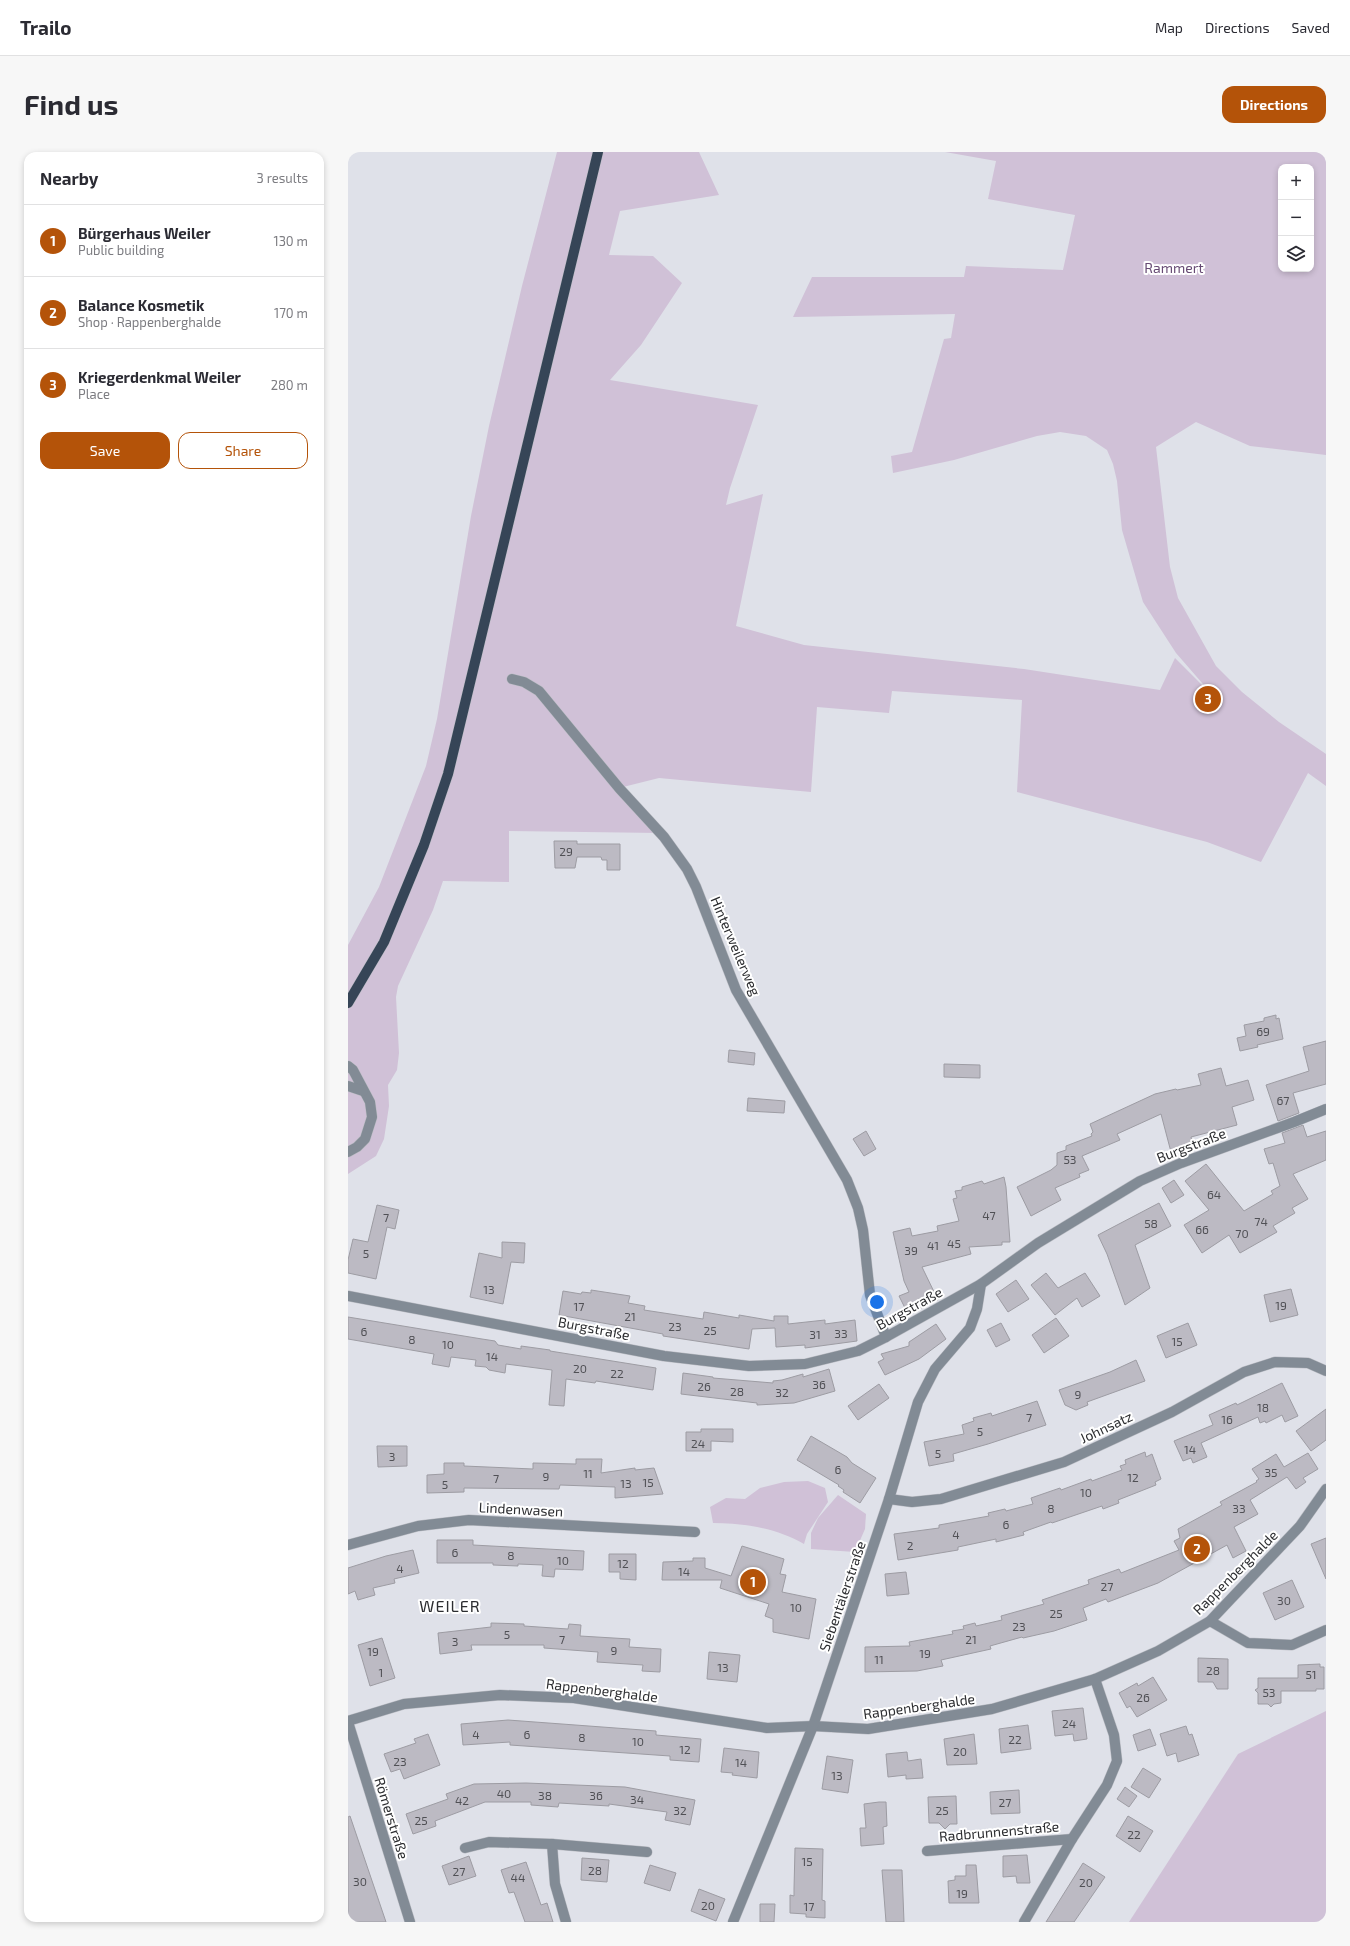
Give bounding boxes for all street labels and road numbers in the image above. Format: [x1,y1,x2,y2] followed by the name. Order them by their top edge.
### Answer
[707,894,765,998] street label: Hinterweilerweg
[1154,1124,1228,1166] street label: Burgstraße
[873,1283,945,1333] street label: Burgstraße
[557,1313,631,1343] street label: Burgstraße
[1077,1407,1135,1447] street label: Johnsatz
[478,1498,564,1520] street label: Lindenwasen
[1189,1526,1281,1618] street label: Rappenberghalde
[815,1539,869,1653] street label: Siebentälerstraße
[545,1675,659,1705] street label: Rappenberghalde
[862,1690,976,1722] street label: Rappenberghalde
[371,1775,413,1861] street label: Römerstraße
[938,1817,1060,1845] street label: Radbrunnenstraße

